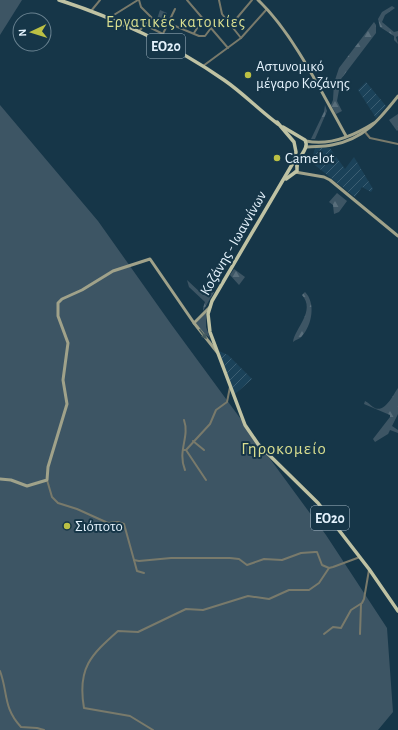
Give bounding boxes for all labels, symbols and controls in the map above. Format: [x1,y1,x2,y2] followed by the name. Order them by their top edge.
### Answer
[12,12,52,52] north arrow
[106,14,246,31] district label: Εργατικές κατοικίες
[17,28,28,37] text: N
[147,34,185,58] road number: ΕΟ20
[256,59,350,91] place label: Αστυνομικό μέγαρο Κοζάνης
[243,70,253,80] marker: Αστυνομικό μέγαρο Κοζάνης
[285,151,335,166] place label: Camelot
[272,153,282,163] marker: Camelot
[198,189,269,298] street label: Κοζάνης - Ιωαννίνων
[198,329,207,340] one-way arrow
[241,440,327,457] district label: Γηροκομείο
[311,506,349,530] road number: ΕΟ20
[75,519,123,534] place label: Σιόποτο
[62,521,72,531] marker: Σιόποτο

